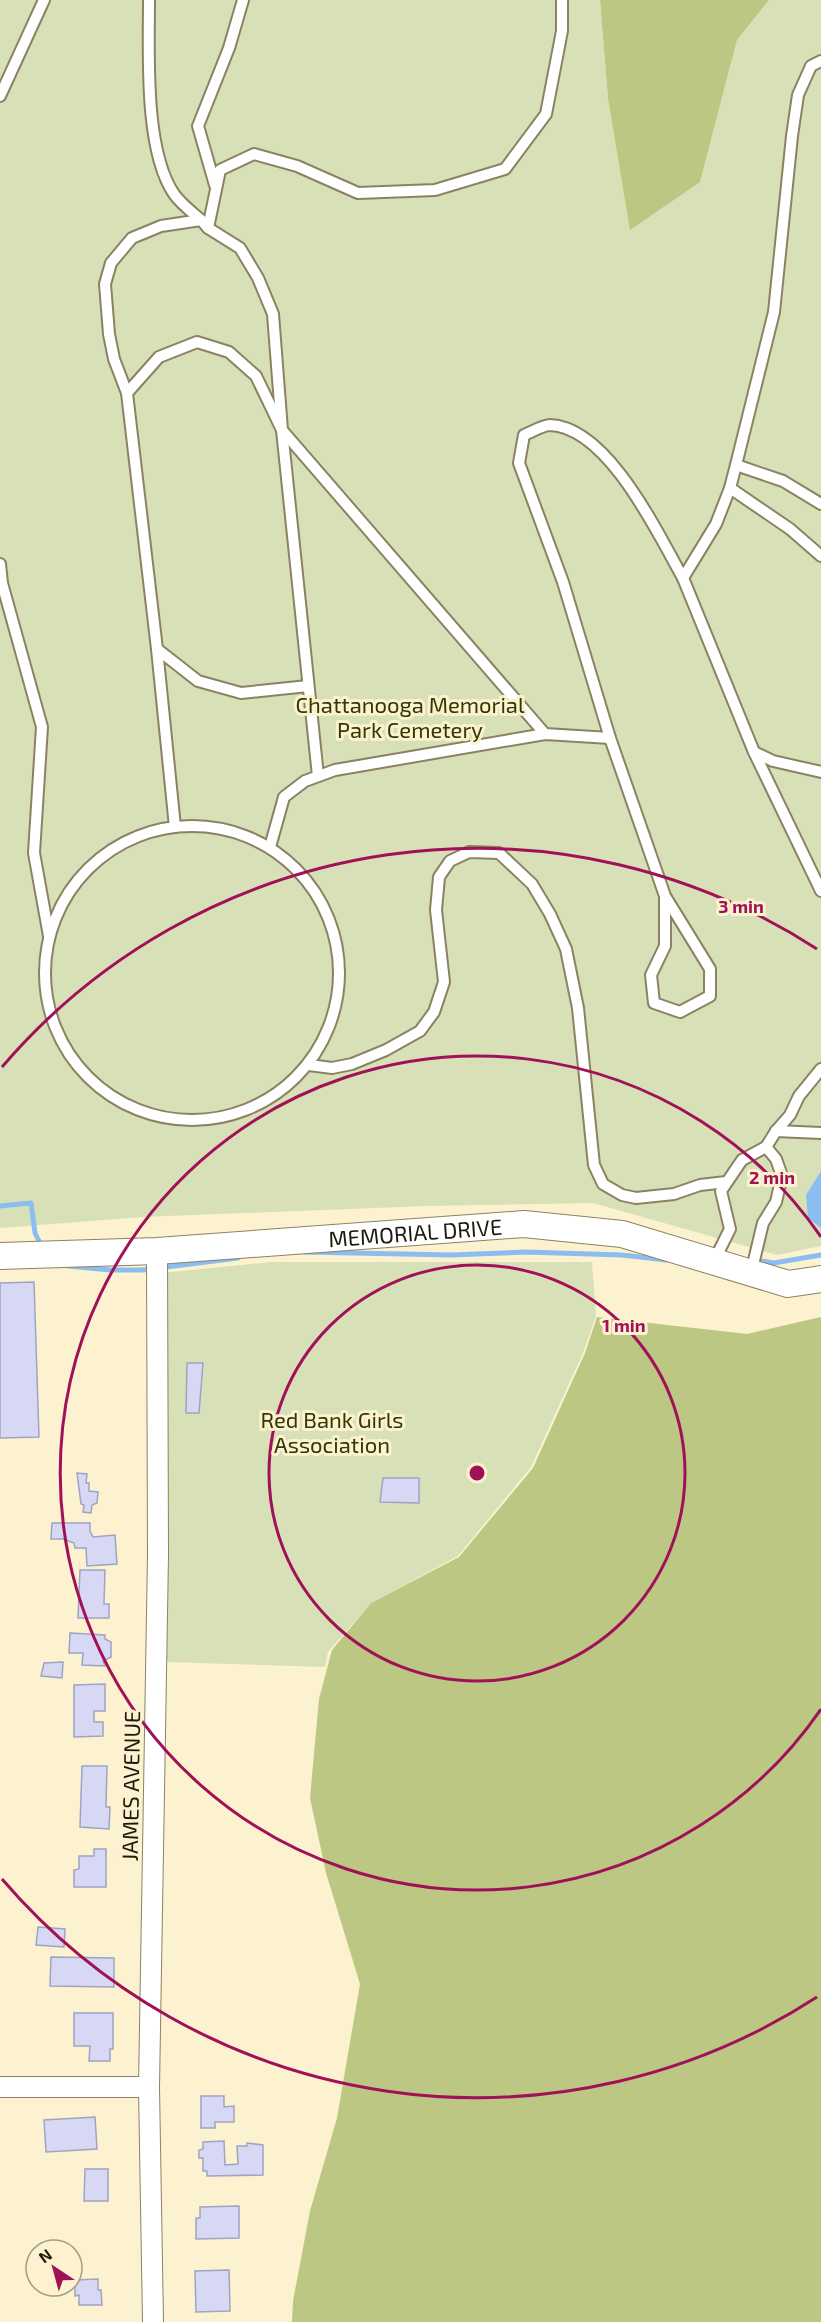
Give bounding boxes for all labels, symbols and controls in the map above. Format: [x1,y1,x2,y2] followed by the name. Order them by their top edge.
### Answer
[296,691,525,742] park label: Chattanooga Memorial Park Cemetery
[718,895,764,917] text: 3 min
[749,1166,795,1188] text: 2 min
[327,1213,503,1251] street label: MEMORIAL DRIVE
[602,1314,646,1336] text: 1 min
[260,1406,404,1457] park label: Red Bank Girls Association
[467,1463,487,1483] centre of rings
[116,1710,144,1862] street label: JAMES AVENUE
[24,2238,84,2298] north arrow
[35,2244,55,2267] text: N

